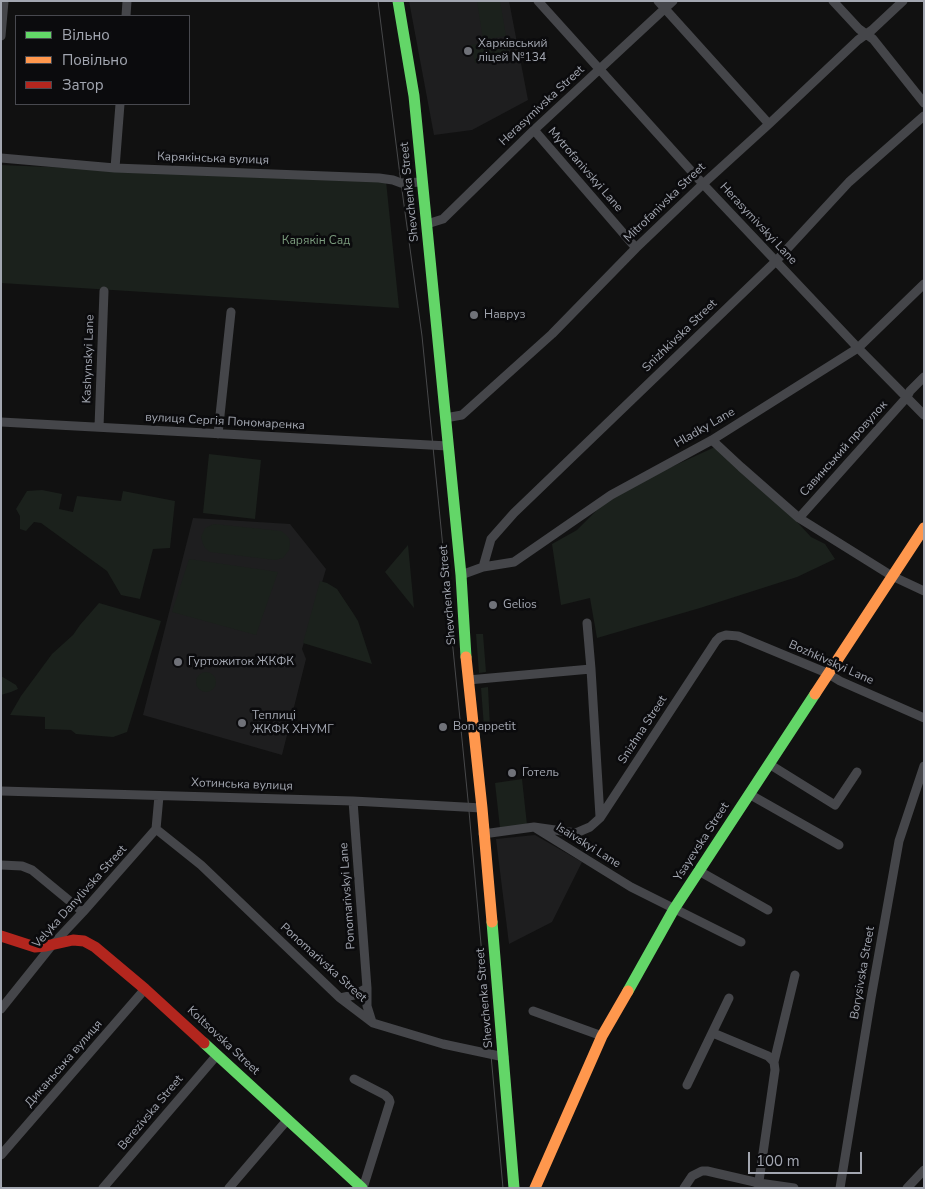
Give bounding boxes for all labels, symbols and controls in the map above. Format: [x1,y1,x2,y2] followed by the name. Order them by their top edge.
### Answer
[15,15,190,105] legend
[62,25,110,45] text: Вільно
[478,37,548,65] place label: Харківський ліцей №134
[462,45,474,57] marker: Харківський ліцей №134
[62,50,128,70] text: Повільно
[497,63,587,149] street label: Herasymivska Street
[62,75,104,95] text: Затор
[544,125,626,215] street label: Mytrofanivskyi Lane
[398,141,422,243] street label: Shevchenka Street
[157,150,269,168] street label: Карякінська вулиця
[621,160,709,246] street label: Mitrofanivska Street
[716,180,800,268] street label: Herasymivskyi Lane
[282,234,350,248] park label: Карякін Сад
[640,297,720,375] street label: Snizhkivska Street
[484,308,525,322] place label: Навруз
[468,309,480,321] marker: Навруз
[80,314,98,404] street label: Kashynskyi Lane
[797,398,891,500] street label: Савинський провулок
[672,405,738,451] street label: Hladky Lane
[145,411,305,433] street label: вулиця Сергія Пономаренка
[436,544,460,646] street label: Shevchenka Street
[503,598,537,612] place label: Gelios
[487,599,499,611] marker: Gelios
[786,638,876,688] street label: Bozhkivskyi Lane
[188,655,294,669] place label: Гуртожиток ЖКФК
[172,656,184,668] marker: Гуртожиток ЖКФК
[616,693,670,767] street label: Snizhna Street
[252,709,334,737] place label: Теплиці ЖКФК ХНУМГ
[236,717,248,729] marker: Теплиці ЖКФК ХНУМГ
[453,720,516,734] place label: Bon appetit
[437,721,449,733] marker: Bon appetit
[522,766,559,780] place label: Готель
[506,767,518,779] marker: Готель
[191,776,293,794] street label: Хотинська вулиця
[671,800,733,884] street label: Ysayevska Street
[553,820,623,872] street label: Isaivskyi Lane
[337,842,359,950] street label: Ponomarivskyi Lane
[30,843,130,951] street label: Velyka Danylivska Street
[277,920,369,1006] street label: Ponomarivska Street
[848,925,878,1021] street label: Borysivska Street
[473,947,497,1049] street label: Shevchenka Street
[184,1004,262,1078] street label: Koltsovska Street
[22,1018,106,1110] street label: Диканьська вулиця
[115,1073,187,1153] street label: Berezivska Street
[750,1142,864,1174] scale bar
[756,1151,800,1171] text: 100 m

